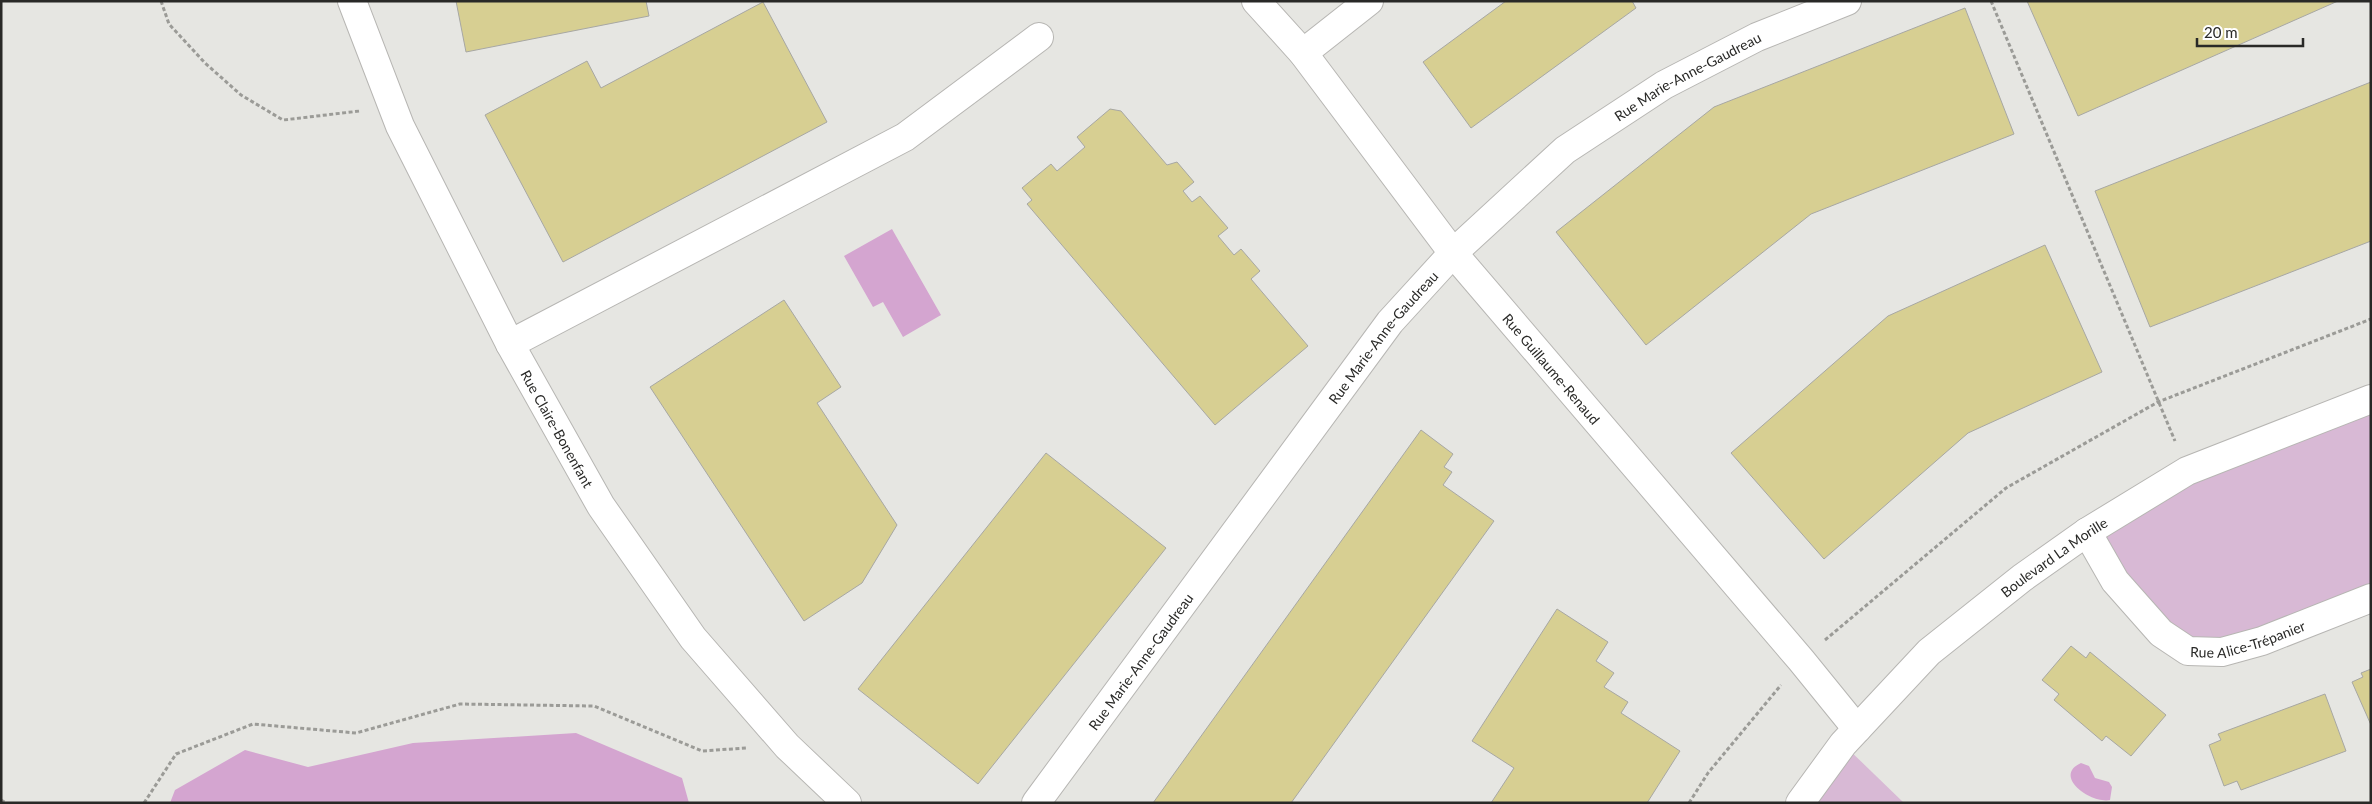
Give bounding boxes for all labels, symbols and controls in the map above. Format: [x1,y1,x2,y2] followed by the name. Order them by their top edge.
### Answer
[2197,15,2303,47] scale bar
[2204,23,2238,41] text: 20 m
[1611,28,1763,124] street label: Rue Marie-Anne-Gaudreau
[1324,267,1441,407] street label: Rue Marie-Anne-Gaudreau
[1500,310,1604,427] street label: Rue Guillaume-Renaud
[518,367,597,490] street label: Rue Claire-Bonenfant
[1997,513,2110,600] street label: Boulevard La Morille
[1084,590,1196,733] street label: Rue Marie-Anne-Gaudreau
[2190,616,2308,661] street label: Rue Alice-Trépanier

